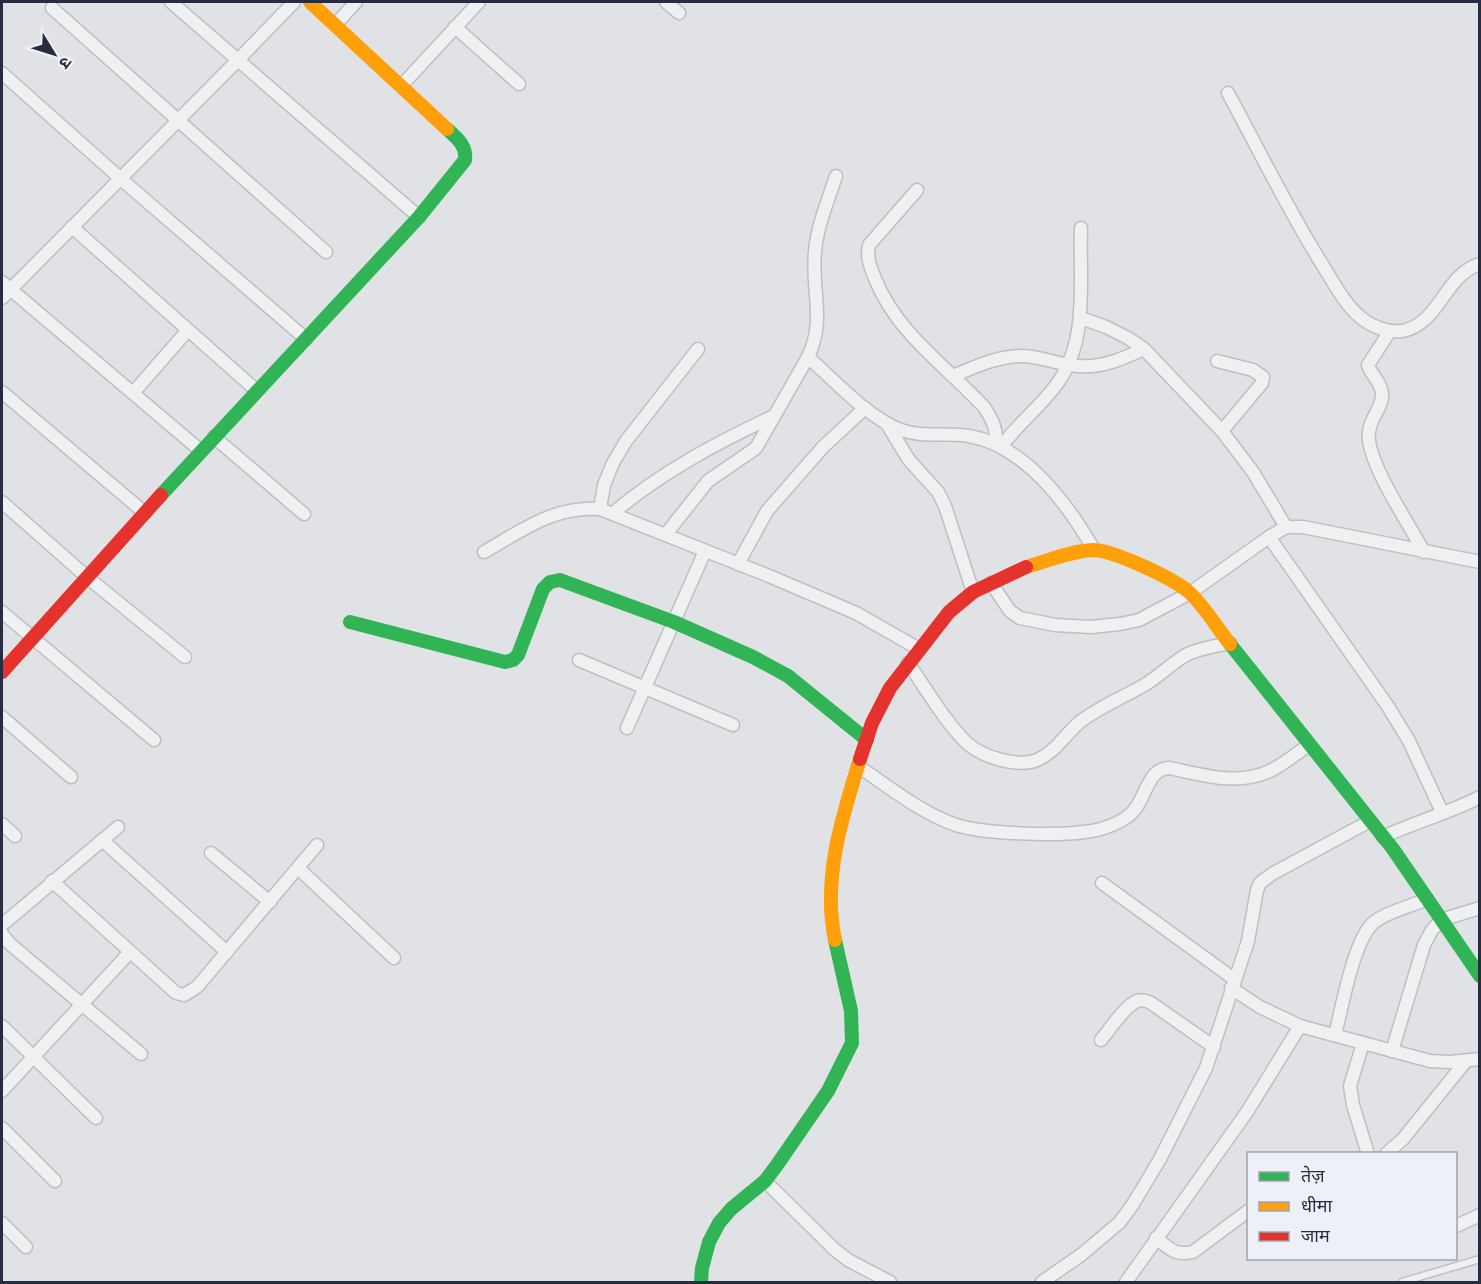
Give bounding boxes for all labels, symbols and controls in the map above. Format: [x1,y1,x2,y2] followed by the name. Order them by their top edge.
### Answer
[24,24,84,84] north arrow
[55,54,76,73] text: उ
[1247,1152,1457,1260] legend
[1301,1165,1325,1185] text: तेज़
[1301,1195,1332,1215] text: धीमा
[1301,1225,1331,1245] text: जाम

